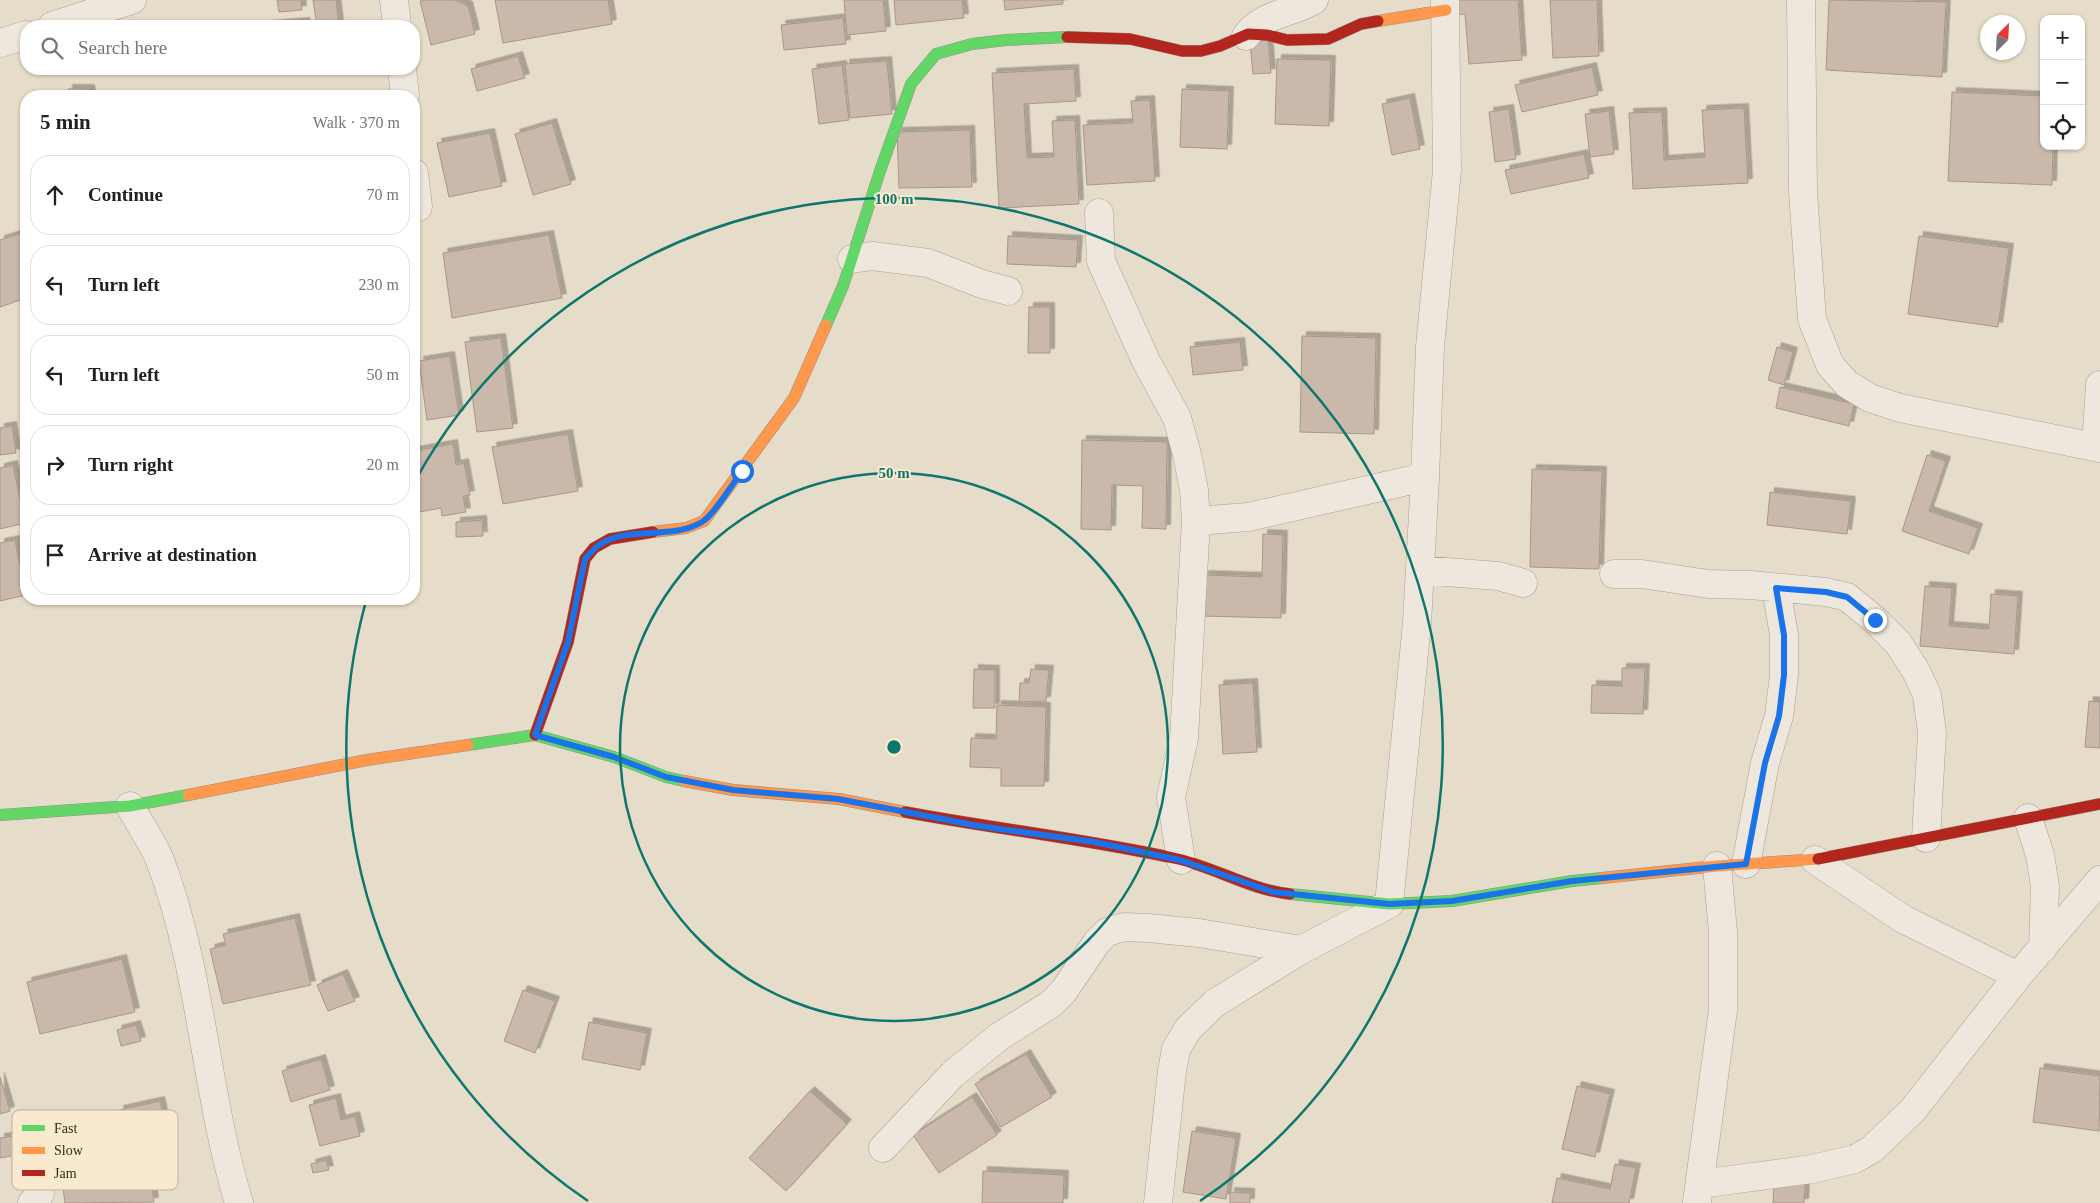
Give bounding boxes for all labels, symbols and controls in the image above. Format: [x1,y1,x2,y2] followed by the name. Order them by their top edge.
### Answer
[1980,15,2025,60] north arrow
[2040,15,2085,150] map controls
[2040,15,2085,60] button: +
[20,20,420,75] search box
[38,34,66,62] icon: search
[78,37,167,58] text: Search here
[2040,60,2085,105] button: −
[2040,105,2085,150] button: locate
[40,110,91,134] text: 5 min
[313,114,400,131] text: Walk · 370 m
[41,181,69,209] icon: ahead
[88,184,163,205] text: Continue
[367,186,399,203] text: 70 m
[875,191,914,207] text: 100 m
[41,271,69,299] icon: left
[88,274,160,295] text: Turn left
[359,276,399,293] text: 230 m
[41,361,69,389] icon: left
[88,364,160,385] text: Turn left
[367,366,399,383] text: 50 m
[41,451,69,479] icon: right
[88,454,173,475] text: Turn right
[367,456,399,473] text: 20 m
[731,460,754,483] route start
[878,465,910,481] text: 50 m
[41,541,69,569] icon: arrive
[88,544,257,565] text: Arrive at destination
[1864,609,1887,632] route end
[885,738,903,756] centre of rings
[12,1110,178,1190] legend
[54,1121,77,1136] text: Fast
[54,1143,84,1158] text: Slow
[54,1166,77,1181] text: Jam

